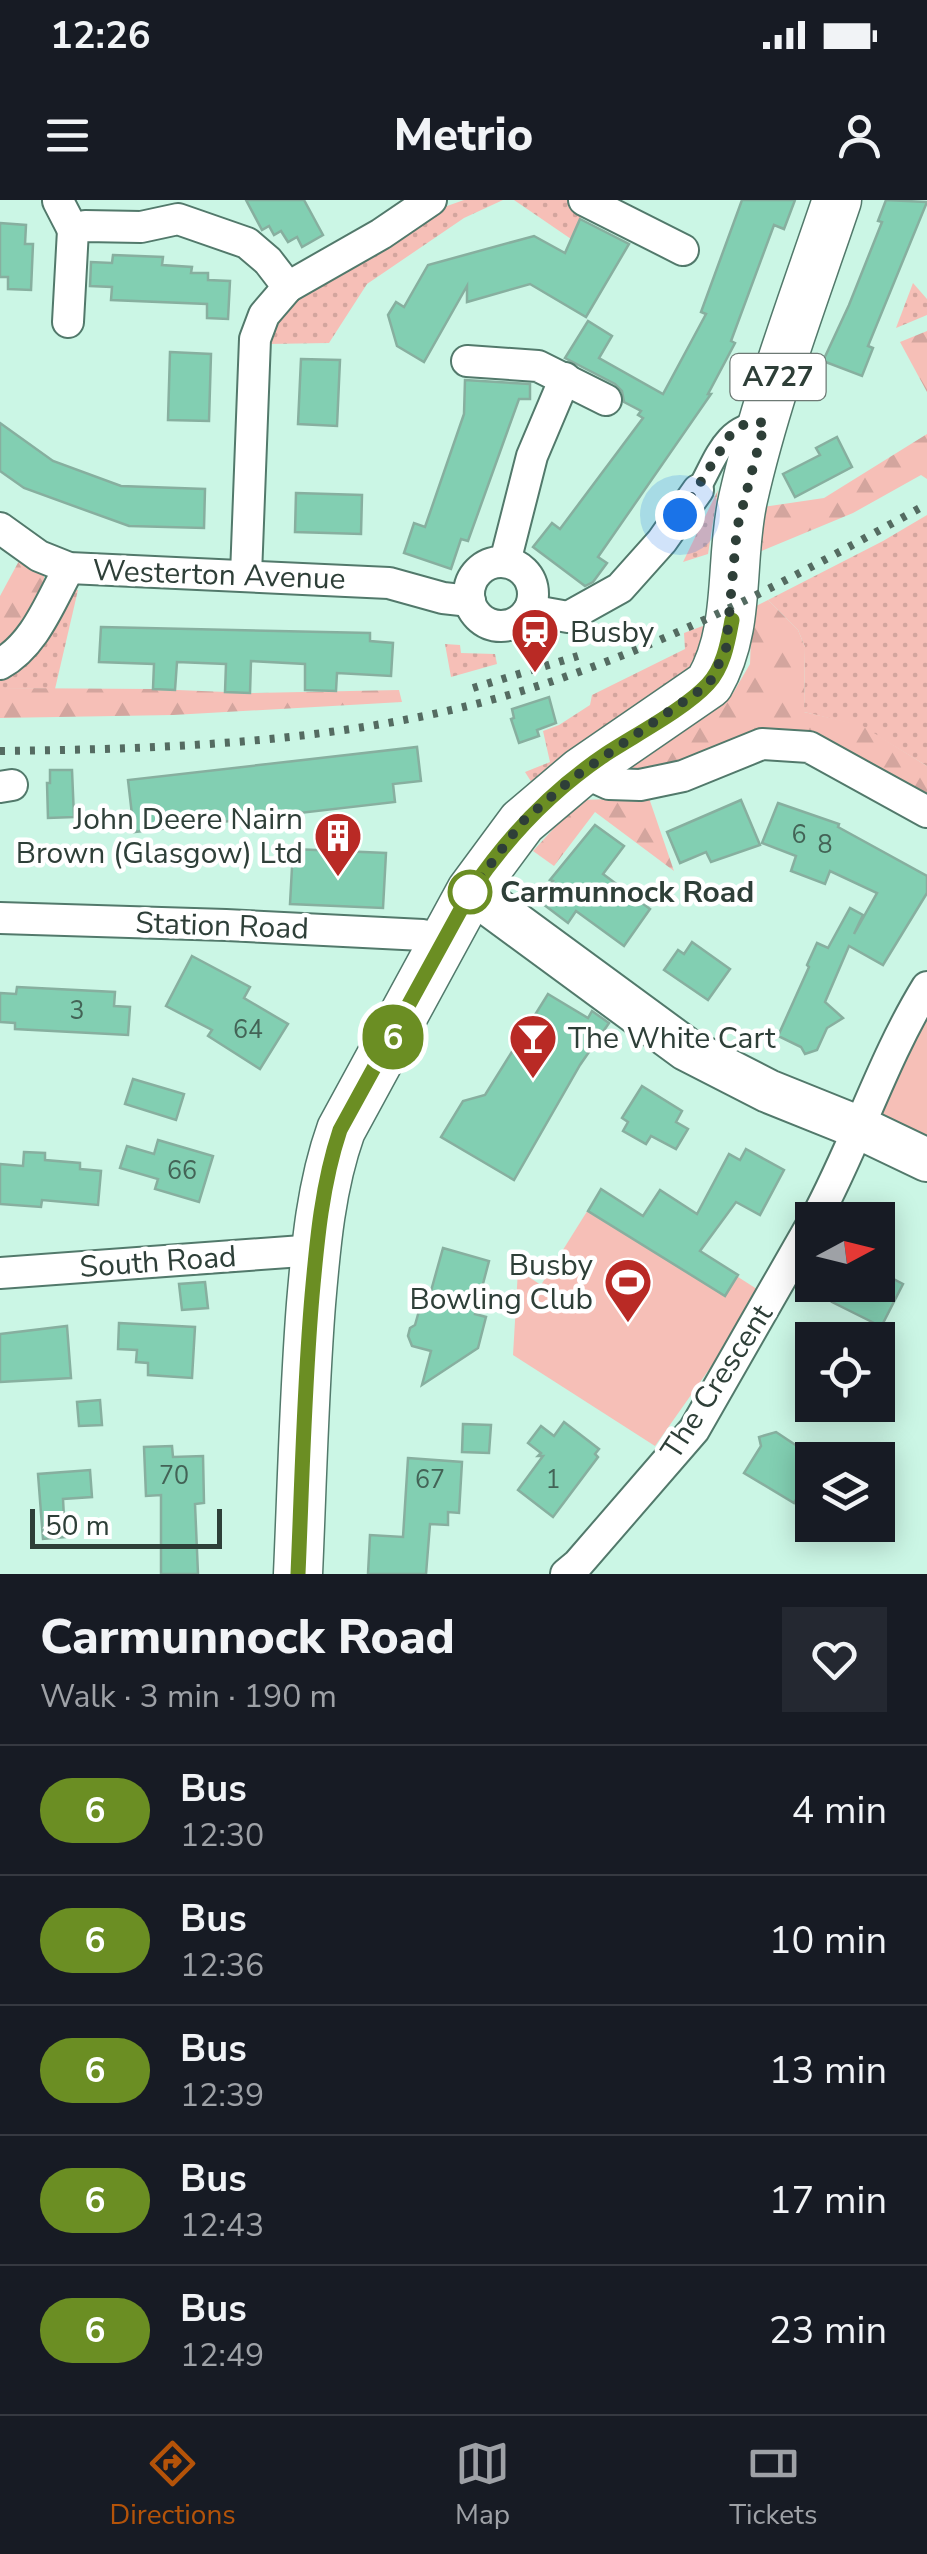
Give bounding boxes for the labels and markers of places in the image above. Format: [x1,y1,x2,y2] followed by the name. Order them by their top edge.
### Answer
[509,606,561,674] station icon: Busby
[570,612,655,653] place label: Busby
[16,799,303,874] place label: John Deere Nairn Brown (Glasgow) Ltd
[312,810,364,878] building icon: John Deere Nairn Brown (Glasgow) Ltd
[449,871,491,913] marker: Carmunnock Road
[500,872,754,913] place label: Carmunnock Road
[507,1012,559,1080] bar icon: The White Cart
[568,1018,776,1059] place label: The White Cart
[409,1245,594,1320] place label: Busby Bowling Club
[602,1256,654,1324] sports icon: Busby Bowling Club

